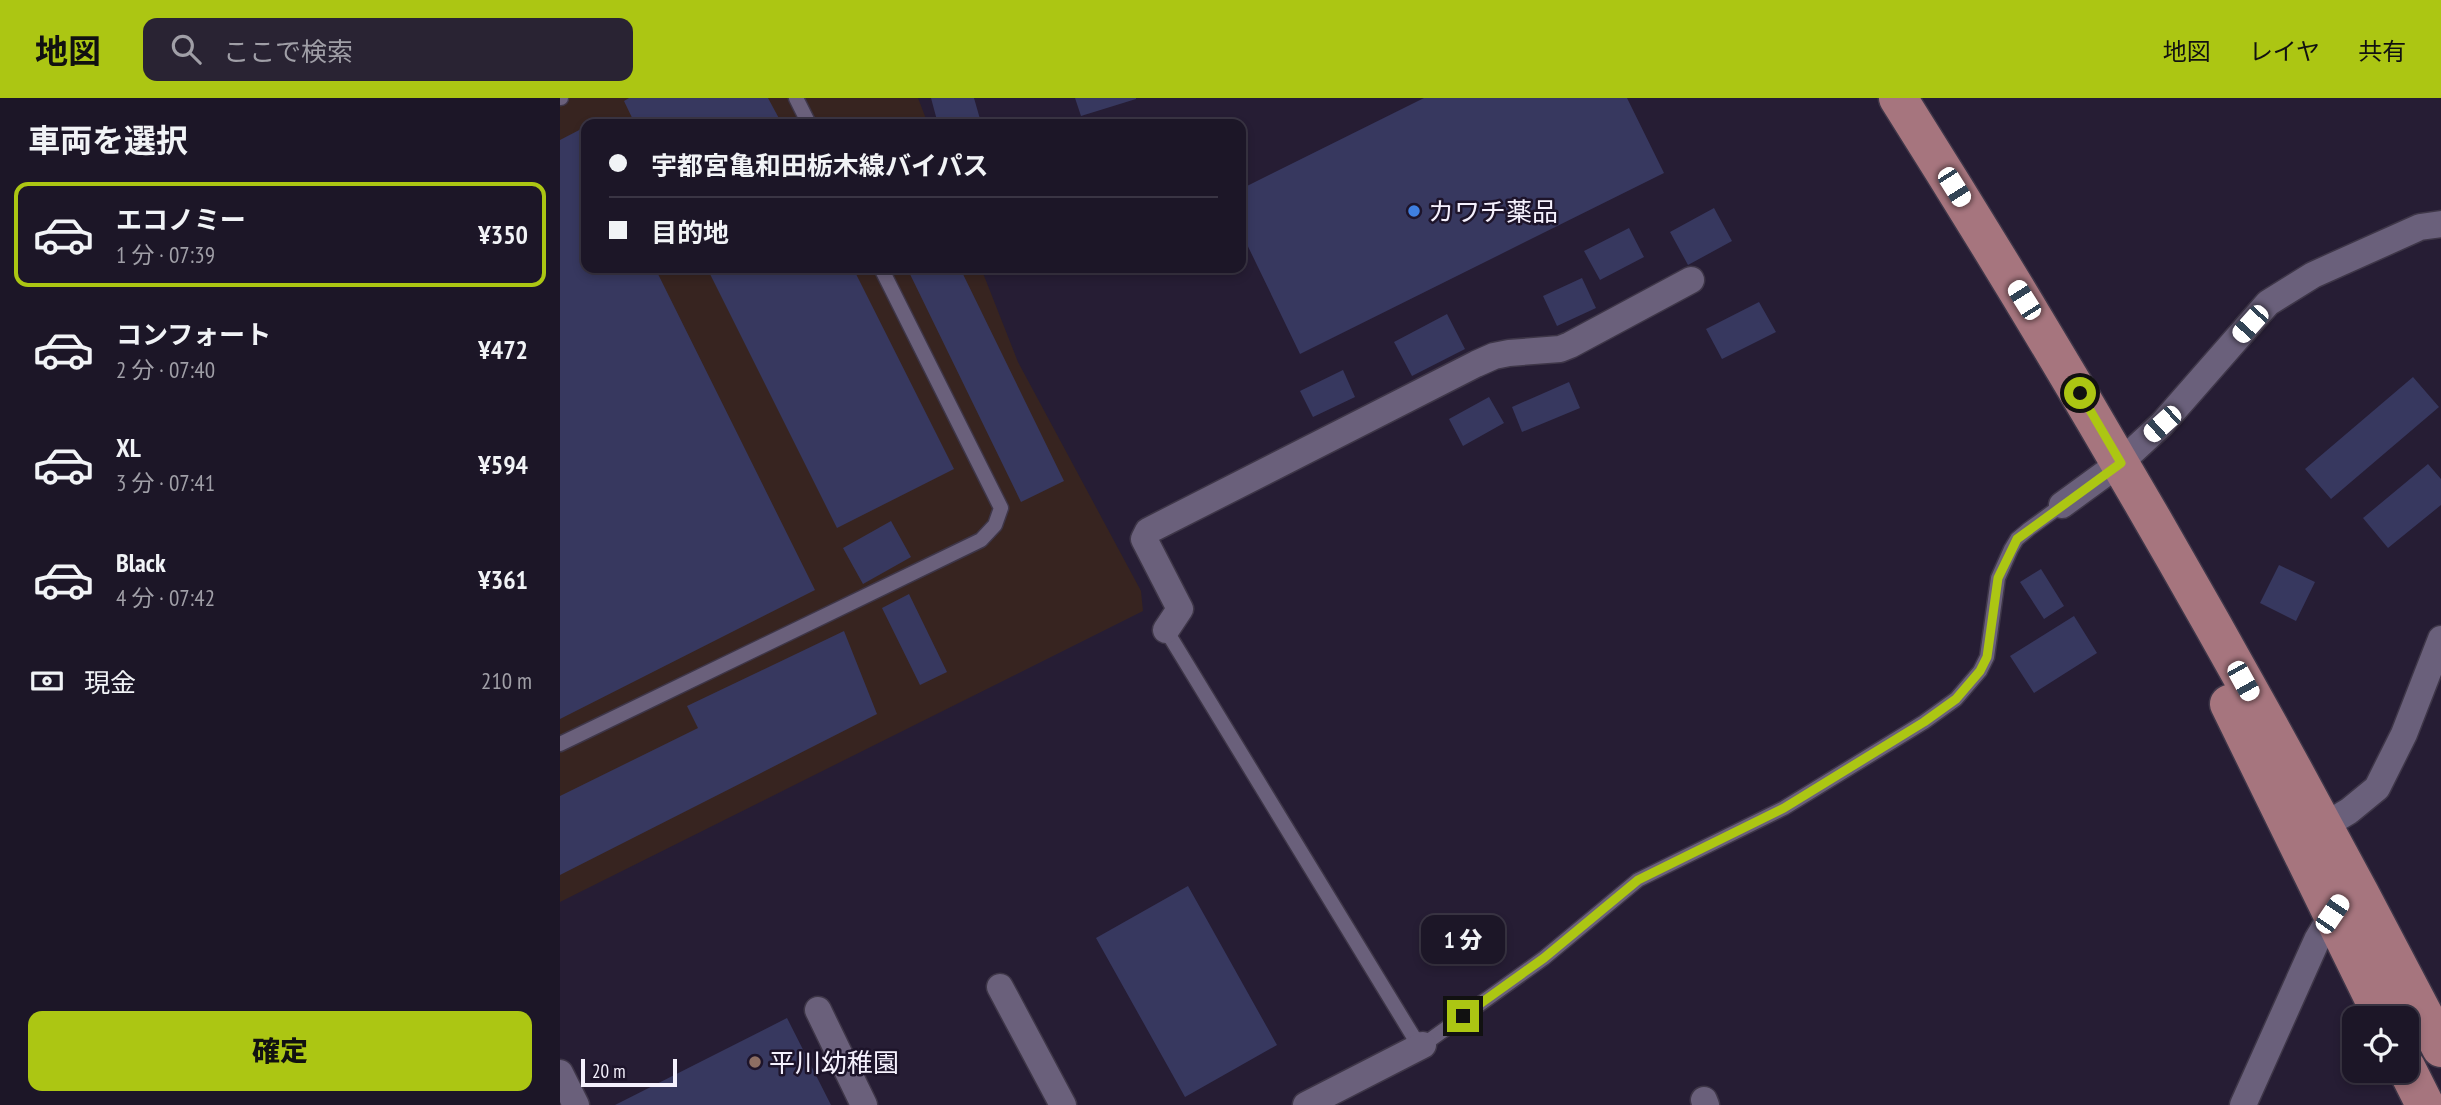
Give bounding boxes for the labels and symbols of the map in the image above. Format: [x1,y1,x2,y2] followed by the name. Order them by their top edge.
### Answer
[1934,164,1975,210] car
[1428,195,1558,228] place label: カワチ薬品
[1406,203,1422,219] marker: カワチ薬品
[2004,277,2045,323] car
[2229,301,2272,347] car
[2064,377,2096,409] route start
[2140,402,2185,446] car
[2224,658,2263,704] car
[2312,891,2353,937] car
[1421,914,1505,964] callout: 1 分
[1447,1000,1479,1032] route end
[769,1046,899,1079] place label: 平川幼稚園
[747,1054,763,1070] marker: 平川幼稚園
[581,1056,677,1088] scale bar

